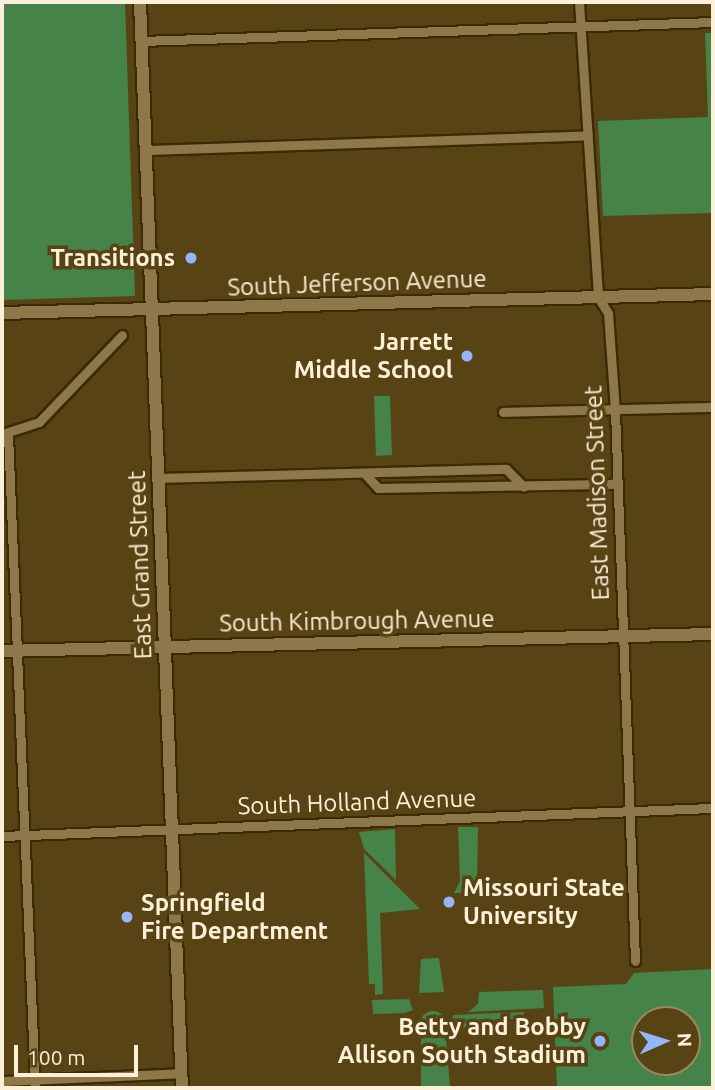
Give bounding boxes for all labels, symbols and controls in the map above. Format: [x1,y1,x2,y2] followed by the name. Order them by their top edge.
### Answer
[50,244,175,272] place label: Transitions
[181,248,201,268] marker: Transitions
[227,264,487,302] street label: South Jefferson Avenue
[294,328,453,384] place label: Jarrett Middle School
[459,348,475,364] marker: Jarrett Middle School
[579,385,615,601] street label: East Madison Street
[122,470,158,660] street label: East Grand Street
[219,604,495,638] street label: South Kimbrough Avenue
[237,783,477,821] street label: South Holland Avenue
[463,874,625,930] place label: Missouri State University
[141,889,328,945] place label: Springfield Fire Department
[441,894,457,910] marker: Missouri State University
[119,909,135,925] marker: Springfield Fire Department
[631,1006,701,1076] north arrow
[338,1013,586,1069] place label: Betty and Bobby Allison South Stadium
[18,1030,142,1074] scale bar
[674,1032,696,1048] text: N
[592,1033,608,1049] marker: Betty and Bobby Allison South Stadium
[27,1045,85,1069] text: 100 m

